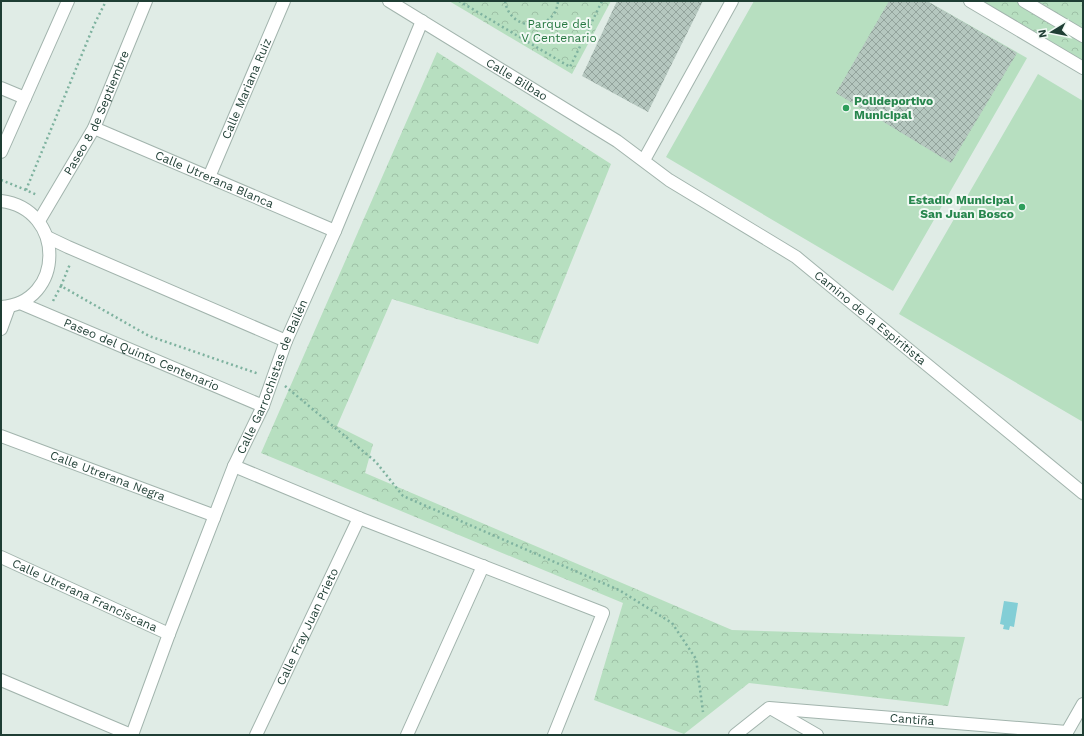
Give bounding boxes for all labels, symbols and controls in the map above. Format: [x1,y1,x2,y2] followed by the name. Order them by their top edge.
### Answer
[1032,12,1072,52] north arrow
[521,17,597,45] park label: Parque del V Centenario
[1036,29,1050,39] text: N
[219,36,274,141] street label: Calle Mariana Ruiz
[61,48,132,177] street label: Paseo 8 de Septiembre
[483,55,550,104] street label: Calle Bilbao
[854,94,933,122] place label: Polideportivo Municipal
[841,103,851,113] marker: Polideportivo Municipal
[153,148,276,211] street label: Calle Utrerana Blanca
[908,193,1014,221] place label: Estadio Municipal San Juan Bosco
[1017,202,1027,212] marker: Estadio Municipal San Juan Bosco
[811,268,929,368] street label: Camino de la Espiritista
[234,297,311,456] street label: Calle Garrochistas de Bailén
[62,315,222,394] street label: Paseo del Quinto Centenario
[48,448,167,504] street label: Calle Utrerana Negra
[10,556,160,635] street label: Calle Utrerana Franciscana
[274,566,341,687] street label: Calle Fray Juan Prieto
[889,711,935,728] street label: Cantiña

